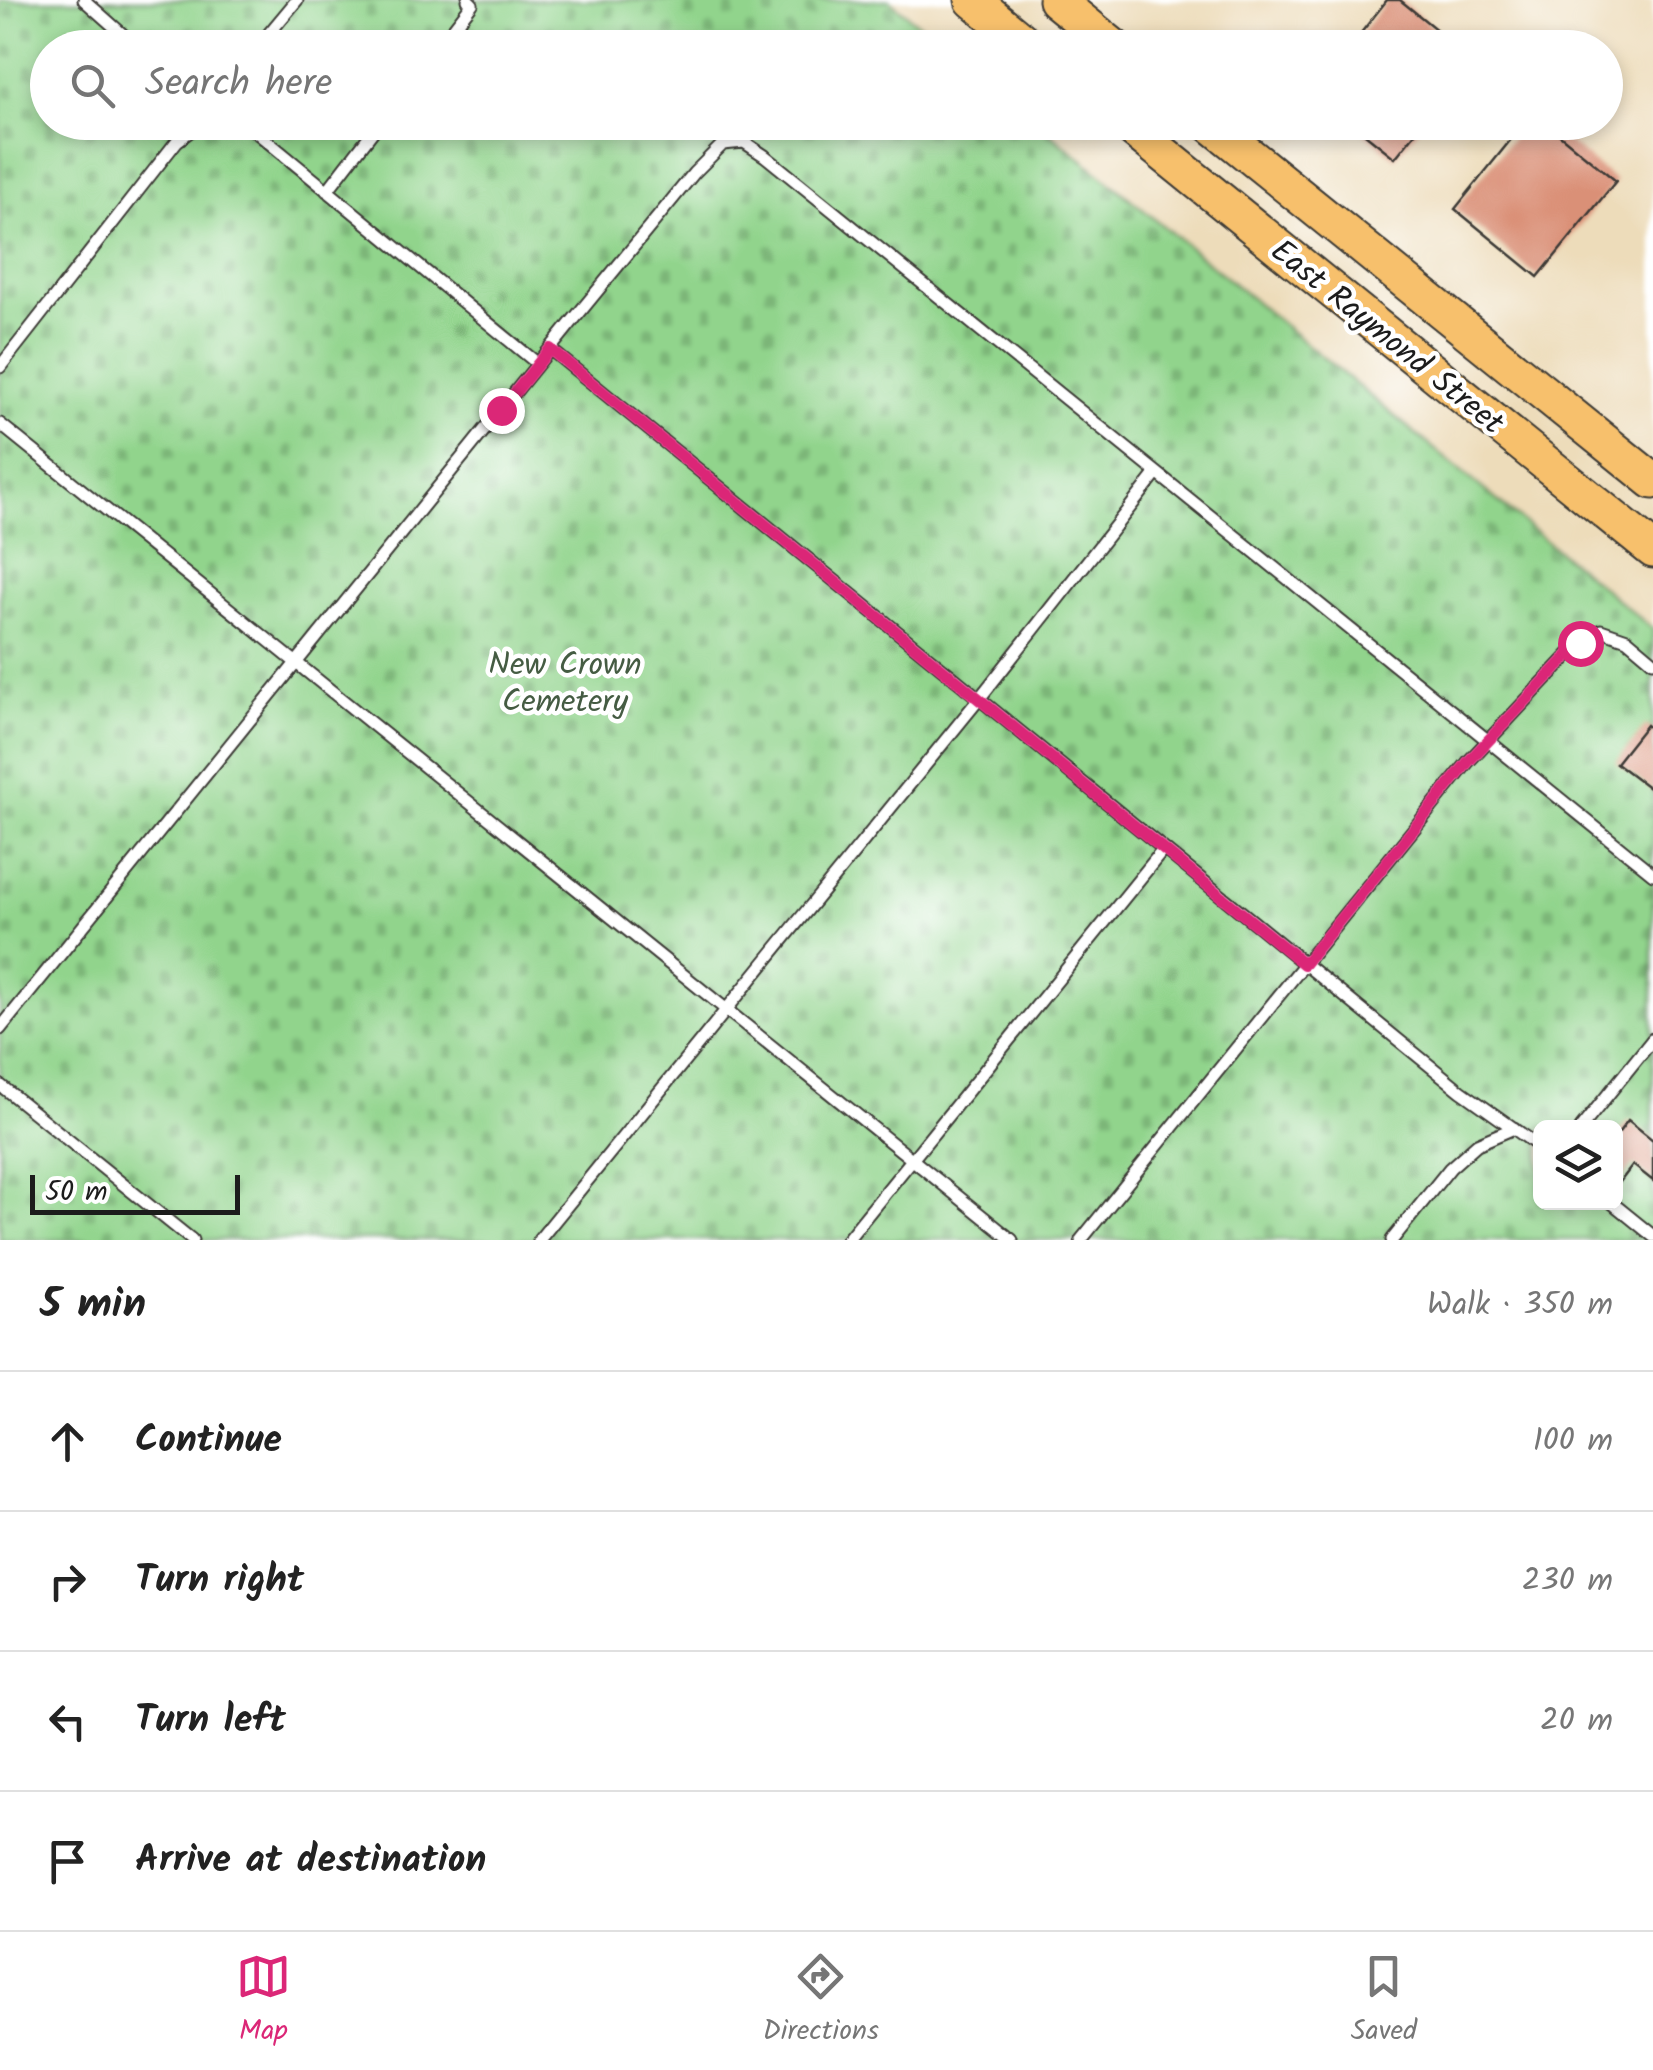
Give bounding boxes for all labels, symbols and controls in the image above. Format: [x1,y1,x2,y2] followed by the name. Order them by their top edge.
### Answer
[30,30,1623,140] search box
[145,55,332,115] text: Search here
[65,58,120,113] icon: search
[1258,227,1515,449] street label: East Raymond Street
[479,388,525,434] route end
[1558,621,1604,667] route start
[488,640,642,728] park label: New Crown Cemetery
[1533,1120,1623,1210] map controls
[1533,1120,1623,1210] button: layers
[30,1170,240,1214] scale bar
[45,1170,108,1215] text: 50 m
[40,1272,146,1339] text: 5 min
[1427,1280,1613,1331] text: Walk · 350 m
[135,1411,282,1471] text: Continue
[40,1414,95,1469] icon: ahead
[1533,1416,1613,1467] text: 100 m
[135,1551,304,1611] text: Turn right
[40,1554,95,1609] icon: right
[1522,1556,1613,1607] text: 230 m
[135,1691,286,1751] text: Turn left
[40,1694,95,1749] icon: left
[1540,1696,1613,1747] text: 20 m
[135,1831,486,1891] text: Arrive at destination
[40,1834,95,1889] icon: arrive
[236,1949,291,2054] tab: Map
[763,1949,879,2054] tab: Directions
[1351,1949,1417,2054] tab: Saved

